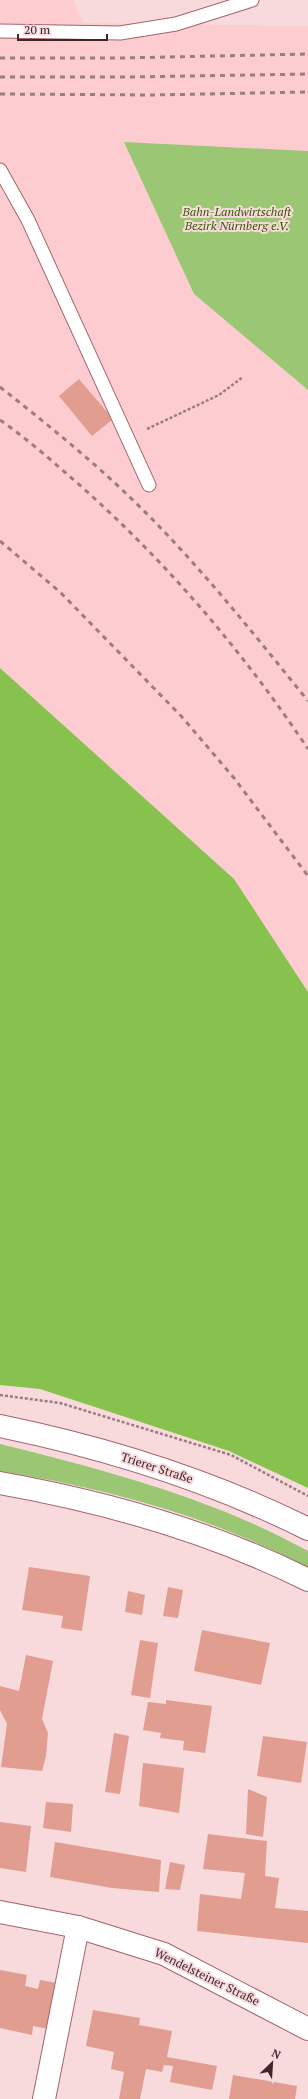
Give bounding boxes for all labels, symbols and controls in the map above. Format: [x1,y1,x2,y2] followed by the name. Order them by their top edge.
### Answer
[18,16,107,42] scale bar
[24,22,51,37] text: 20 m
[182,204,292,233] park label: Bahn-Landwirtschaft Bezirk Nürnberg e.V.
[119,1449,195,1486] street label: Trierer Straße
[152,1945,262,2009] street label: Wendelsteiner Straße
[252,2043,292,2083] north arrow
[269,2046,284,2062] text: N

